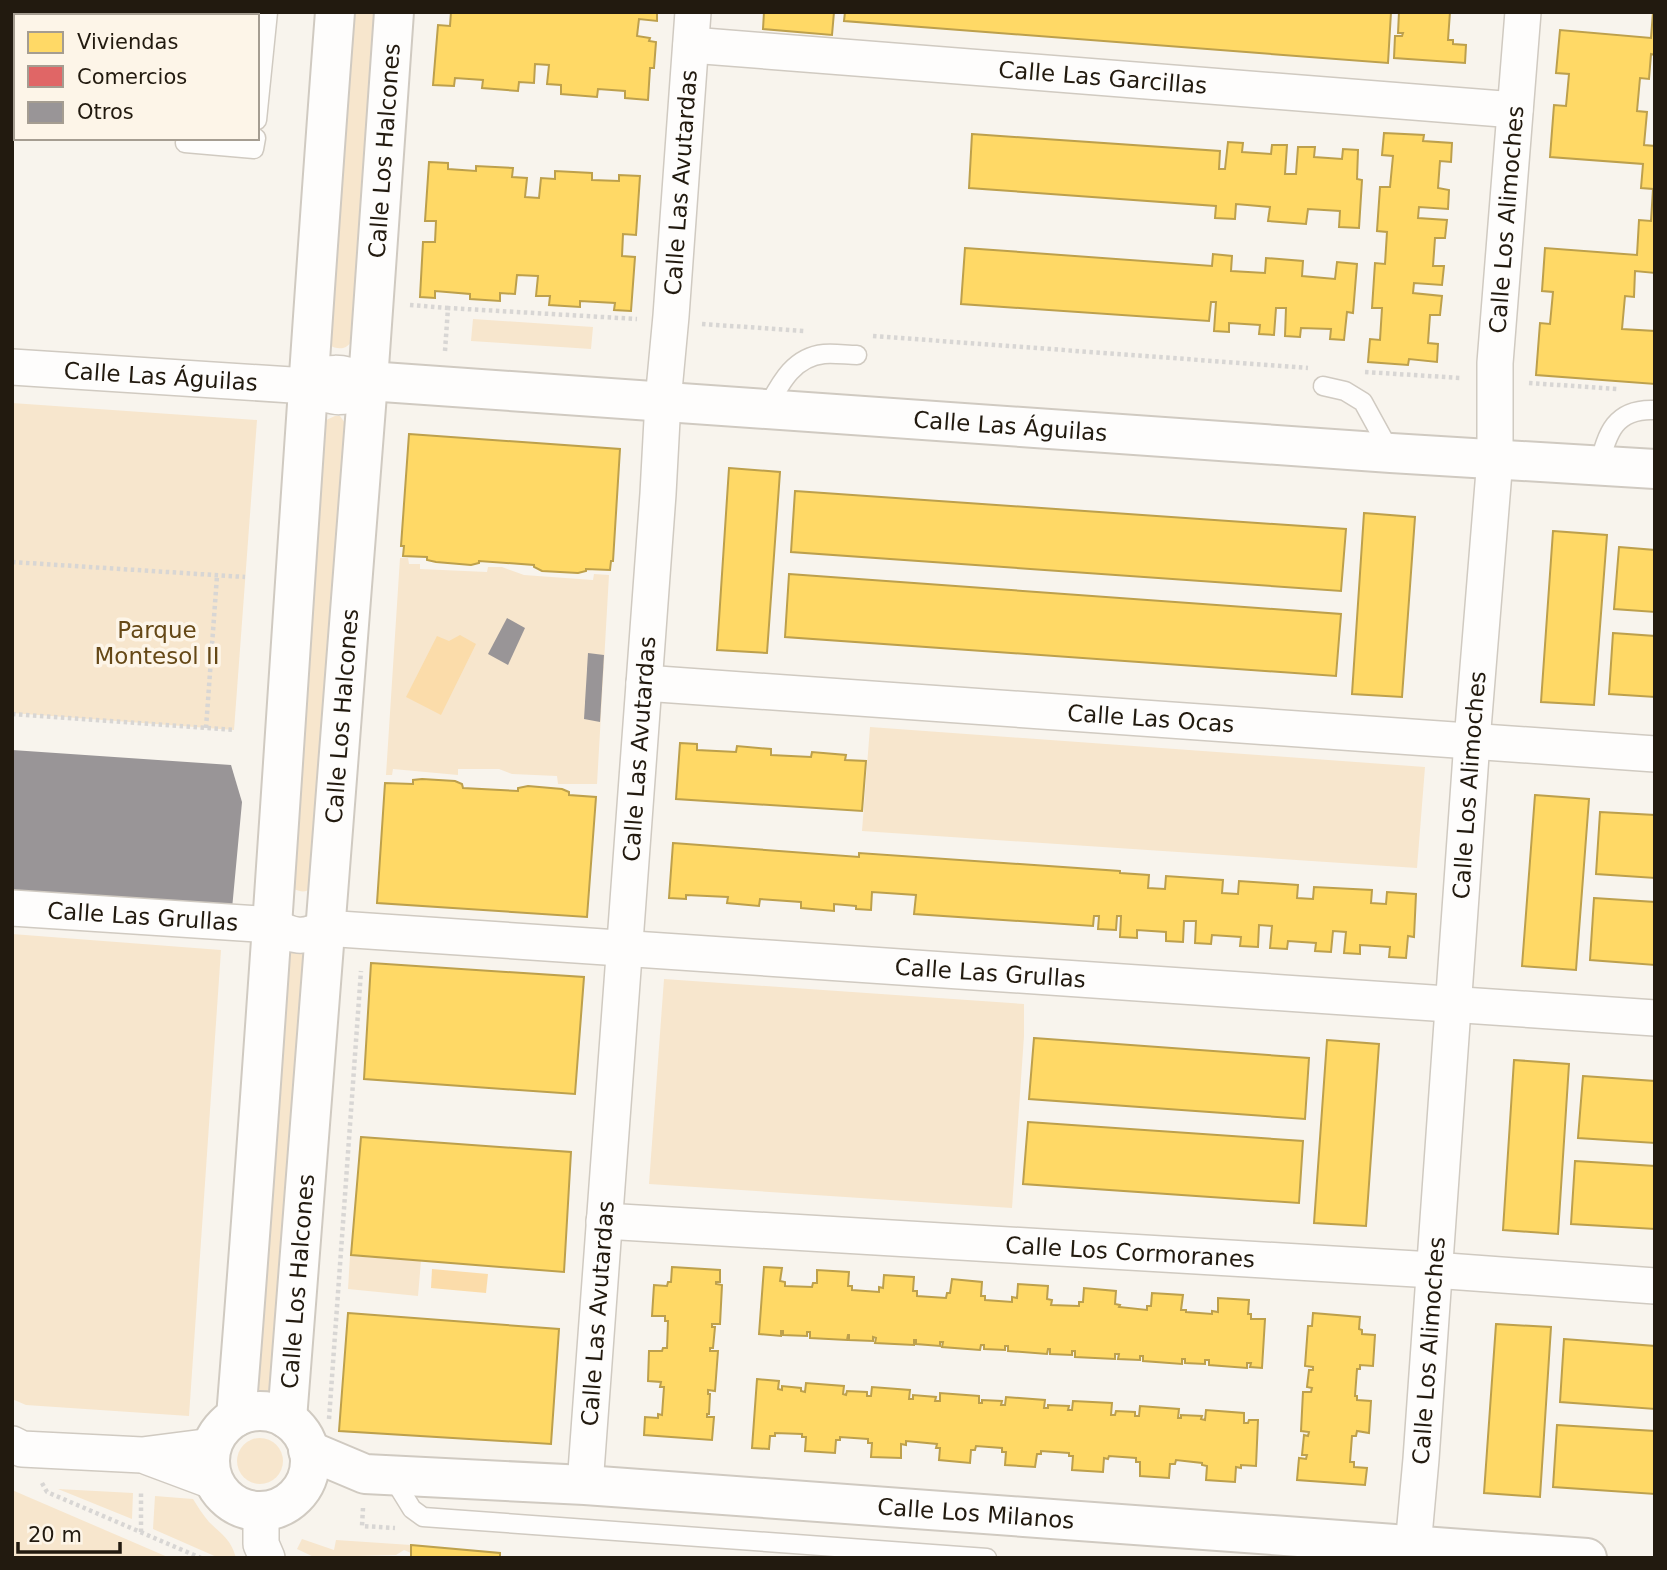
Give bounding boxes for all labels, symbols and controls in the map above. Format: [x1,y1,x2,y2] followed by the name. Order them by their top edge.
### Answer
[14,14,259,140] legend
[77,30,178,54] text: Viviendas
[364,42,405,259] street label: Calle Los Halcones
[997,56,1208,99] street label: Calle Las Garcillas
[77,65,187,89] text: Comercios
[660,69,702,296] street label: Calle Las Avutardas
[77,100,134,124] text: Otros
[1484,105,1528,335] street label: Calle Los Alimoches
[63,357,259,396] street label: Calle Las Águilas
[913,406,1108,446] street label: Calle Las Águilas
[321,608,363,825] street label: Calle Los Halcones
[95,617,219,669] park label: Parque Montesol II
[618,635,660,863] street label: Calle Las Avutardas
[1448,670,1491,900] street label: Calle Los Alimoches
[1066,700,1235,737] street label: Calle Las Ocas
[46,897,239,936] street label: Calle Las Grullas
[894,954,1087,992] street label: Calle Las Grullas
[276,1173,319,1390] street label: Calle Los Halcones
[576,1200,619,1427] street label: Calle Las Avutardas
[1004,1232,1256,1272] street label: Calle Los Cormoranes
[1408,1236,1450,1466] street label: Calle Los Alimoches
[876,1493,1075,1534] street label: Calle Los Milanos
[18,1510,119,1554] scale bar
[28,1523,82,1547] text: 20 m

